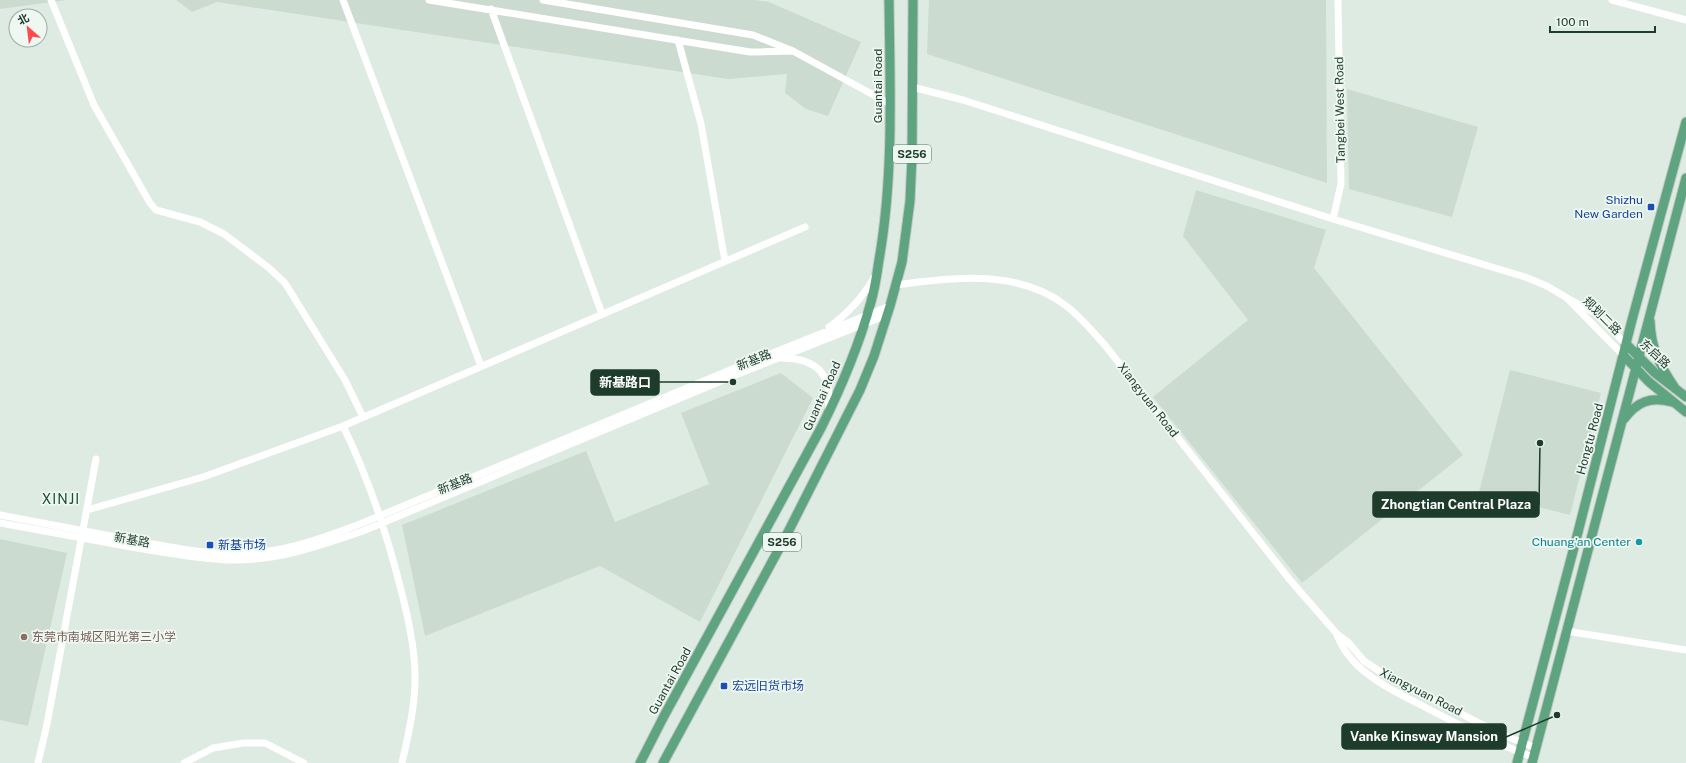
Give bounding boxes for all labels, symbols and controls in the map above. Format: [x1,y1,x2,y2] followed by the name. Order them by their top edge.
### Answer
[8,8,48,48] north arrow
[1550,8,1655,34] scale bar
[16,11,31,27] text: 北
[1556,15,1589,29] text: 100 m
[871,49,885,123] street label: Guantai Road
[1332,57,1348,163] street label: Tangbei West Road
[893,145,931,163] road number: S256
[1574,193,1643,221] place label: Shizhu New Garden
[1646,202,1656,212] marker: Shizhu New Garden
[1580,294,1624,338] street label: 规划二路
[1637,337,1673,371] street label: 东启路
[735,347,773,373] street label: 新基路
[800,359,844,433] street label: Guantai Road
[1115,360,1181,440] street label: Xiangyuan Road
[591,370,659,395] callout: 新基路口
[599,375,651,390] text: 新基路口
[1574,402,1606,476] street label: Hongtu Road
[436,471,474,497] street label: 新基路
[42,491,80,507] district label: XINJI
[1373,492,1539,517] callout: Zhongtian Central Plaza
[1381,497,1531,512] text: Zhongtian Central Plaza
[113,530,151,550] street label: 新基路
[763,533,801,551] road number: S256
[1532,535,1631,549] place label: Chuang’an Center
[1634,537,1644,547] marker: Chuang’an Center
[218,538,266,552] place label: 新基市场
[205,540,215,550] marker: 新基市场
[32,630,176,644] place label: 东莞市南城区阳光第三小学
[19,632,29,642] marker: 东莞市南城区阳光第三小学
[646,645,694,717] street label: Guantai Road
[1377,665,1465,719] street label: Xiangyuan Road
[732,679,804,693] place label: 宏远旧货市场
[719,681,729,691] marker: 宏远旧货市场
[1342,724,1506,749] callout: Vanke Kinsway Mansion
[1350,729,1498,744] text: Vanke Kinsway Mansion

